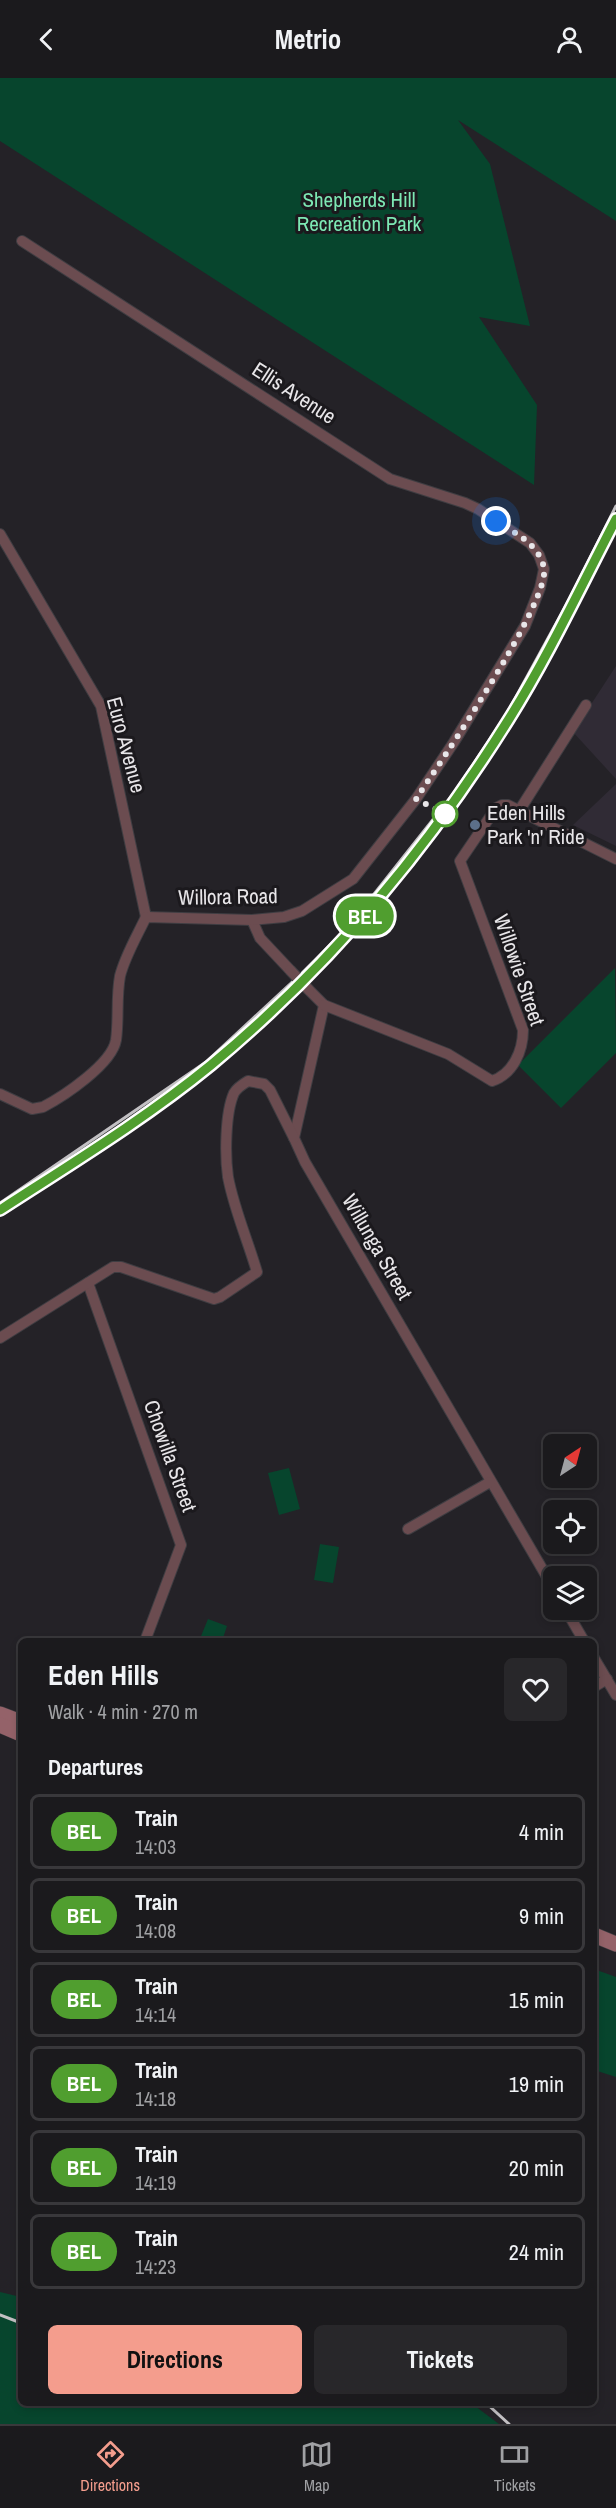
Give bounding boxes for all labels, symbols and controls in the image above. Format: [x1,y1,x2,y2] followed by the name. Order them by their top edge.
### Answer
[275,21,341,57] text: Metrio
[30,23,63,56] icon: back
[553,23,586,56] icon: person
[297,185,422,238] park label: Shepherds Hill Recreation Park
[247,355,342,430] street label: Ellis Avenue
[481,506,511,536] your location
[100,694,153,796] street label: Euro Avenue
[487,798,585,851] place label: Eden Hills Park 'n' Ride
[432,801,458,827] unlabelled marker
[468,818,482,832] marker: Eden Hills Park 'n' Ride
[178,881,278,912] street label: Willora Road
[330,896,400,936] line badge: BEL
[348,902,382,931] text: BEL
[487,910,552,1029] street label: Willowie Street
[335,1189,420,1305] street label: Willunga Street
[137,1396,204,1516] street label: Chowilla Street
[543,1434,597,1488] north arrow
[543,1434,597,1620] map controls
[543,1500,597,1554] button: locate
[543,1566,597,1620] button: layers
[48,1656,159,1694] text: Eden Hills
[504,1658,567,1721] button: heart
[48,1698,198,1725] text: Walk · 4 min · 270 m
[48,1752,143,1782] text: Departures
[135,1803,178,1833] text: Train
[67,1817,101,1846] text: BEL
[519,1817,564,1847] text: 4 min
[135,1833,176,1860] text: 14:03
[135,1887,178,1917] text: Train
[67,1901,101,1930] text: BEL
[519,1901,564,1931] text: 9 min
[135,1917,176,1944] text: 14:08
[135,1971,178,2001] text: Train
[67,1985,101,2014] text: BEL
[509,1985,564,2015] text: 15 min
[135,2001,176,2028] text: 14:14
[135,2055,178,2085] text: Train
[67,2069,101,2098] text: BEL
[509,2069,564,2099] text: 19 min
[135,2085,176,2112] text: 14:18
[135,2139,178,2169] text: Train
[67,2153,101,2182] text: BEL
[509,2153,564,2183] text: 20 min
[135,2169,176,2196] text: 14:19
[135,2223,178,2253] text: Train
[67,2237,101,2266] text: BEL
[509,2237,564,2267] text: 24 min
[135,2253,176,2280] text: 14:23
[48,2325,302,2394] button: Directions
[314,2325,567,2394] button: Tickets
[80,2438,140,2496] tab: Directions
[300,2438,333,2496] tab: Map
[494,2438,536,2496] tab: Tickets

